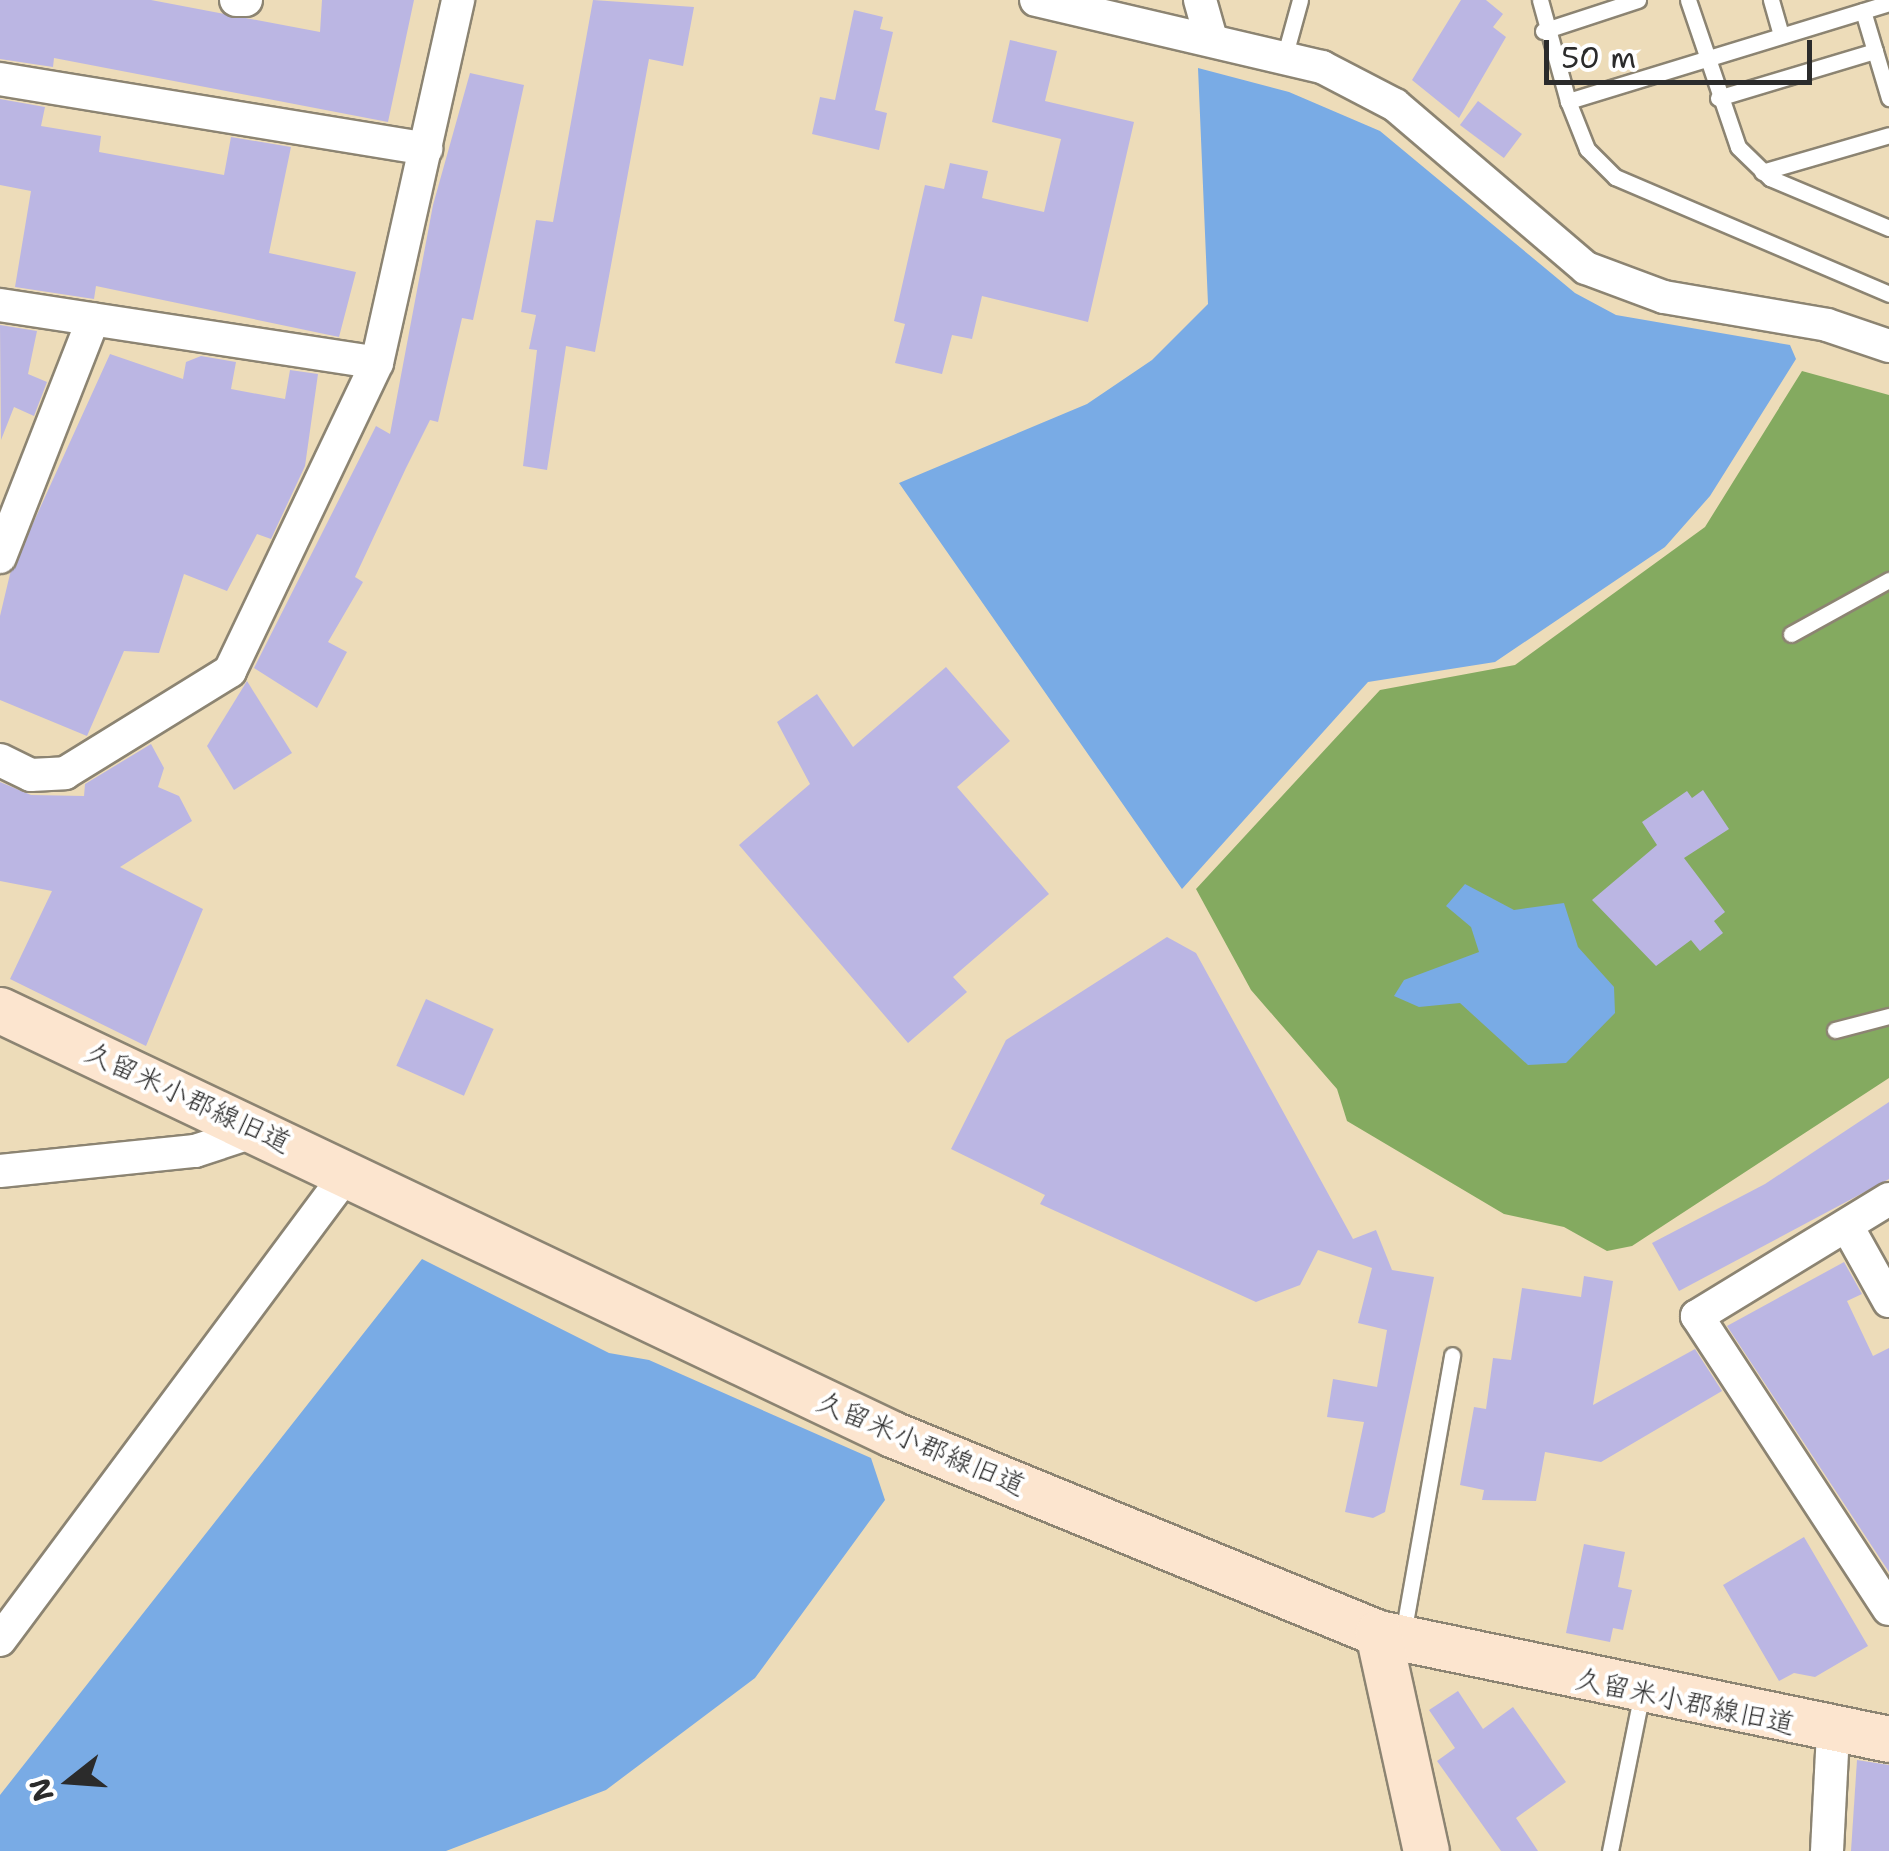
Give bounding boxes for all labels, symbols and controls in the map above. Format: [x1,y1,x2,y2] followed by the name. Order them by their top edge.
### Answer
[1549,20,1816,82] scale bar
[1561,37,1636,78] text: 50 m
[79,1034,297,1160] street label: 久留米小郡線旧道
[811,1384,1031,1502] street label: 久留米小郡線旧道
[1572,1661,1798,1741] street label: 久留米小郡線旧道
[20,1731,120,1831] north arrow
[20,1774,63,1806] text: N

